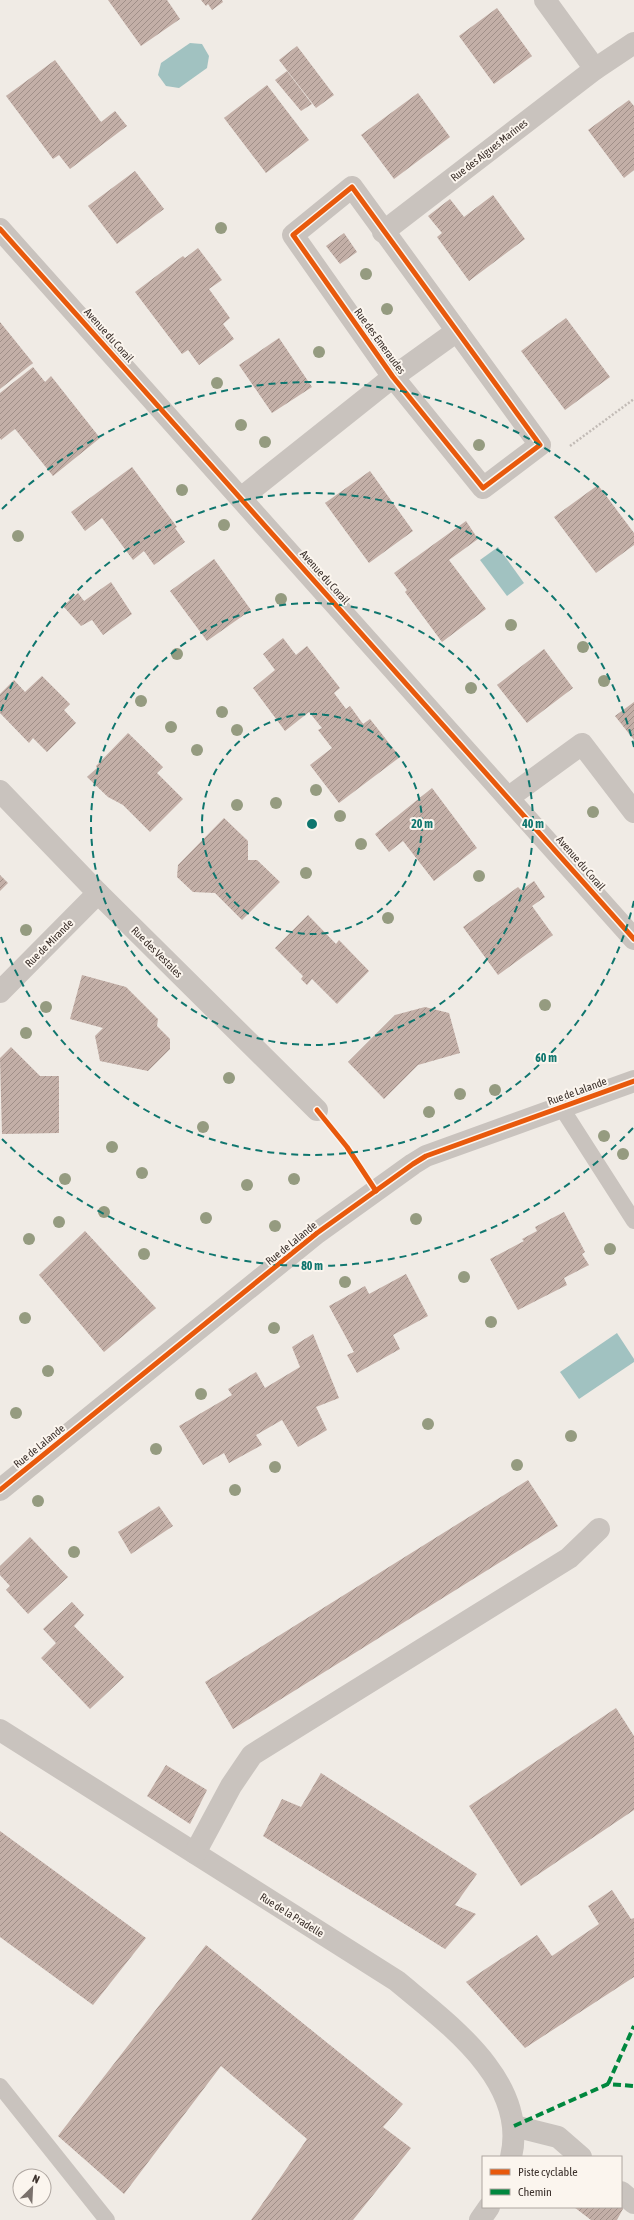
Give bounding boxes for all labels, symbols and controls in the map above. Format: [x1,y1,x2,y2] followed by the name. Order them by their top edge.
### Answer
[448,116,530,184] street label: Rue des Aigues Marines
[82,306,136,364] street label: Avenue du Corail
[352,306,408,376] street label: Rue des Emeraudes
[298,548,352,606] street label: Avenue du Corail
[305,817,319,831] centre of rings
[411,817,433,831] text: 20 m
[521,817,544,831] text: 40 m
[554,834,608,893] street label: Avenue du Corail
[23,917,75,969] street label: Rue de Mirande
[129,924,185,980] street label: Rue des Vestales
[535,1051,557,1065] text: 60 m
[546,1075,608,1107] street label: Rue de Lalande
[263,1219,319,1267] street label: Rue de Lalande
[301,1259,323,1273] text: 80 m
[11,1422,67,1470] street label: Rue de Lalande
[258,1891,326,1939] street label: Rue de la Pradelle
[482,2156,622,2208] legend
[518,2165,578,2179] text: Piste cyclable
[12,2168,52,2208] north arrow
[31,2172,41,2186] text: N
[518,2185,552,2199] text: Chemin

